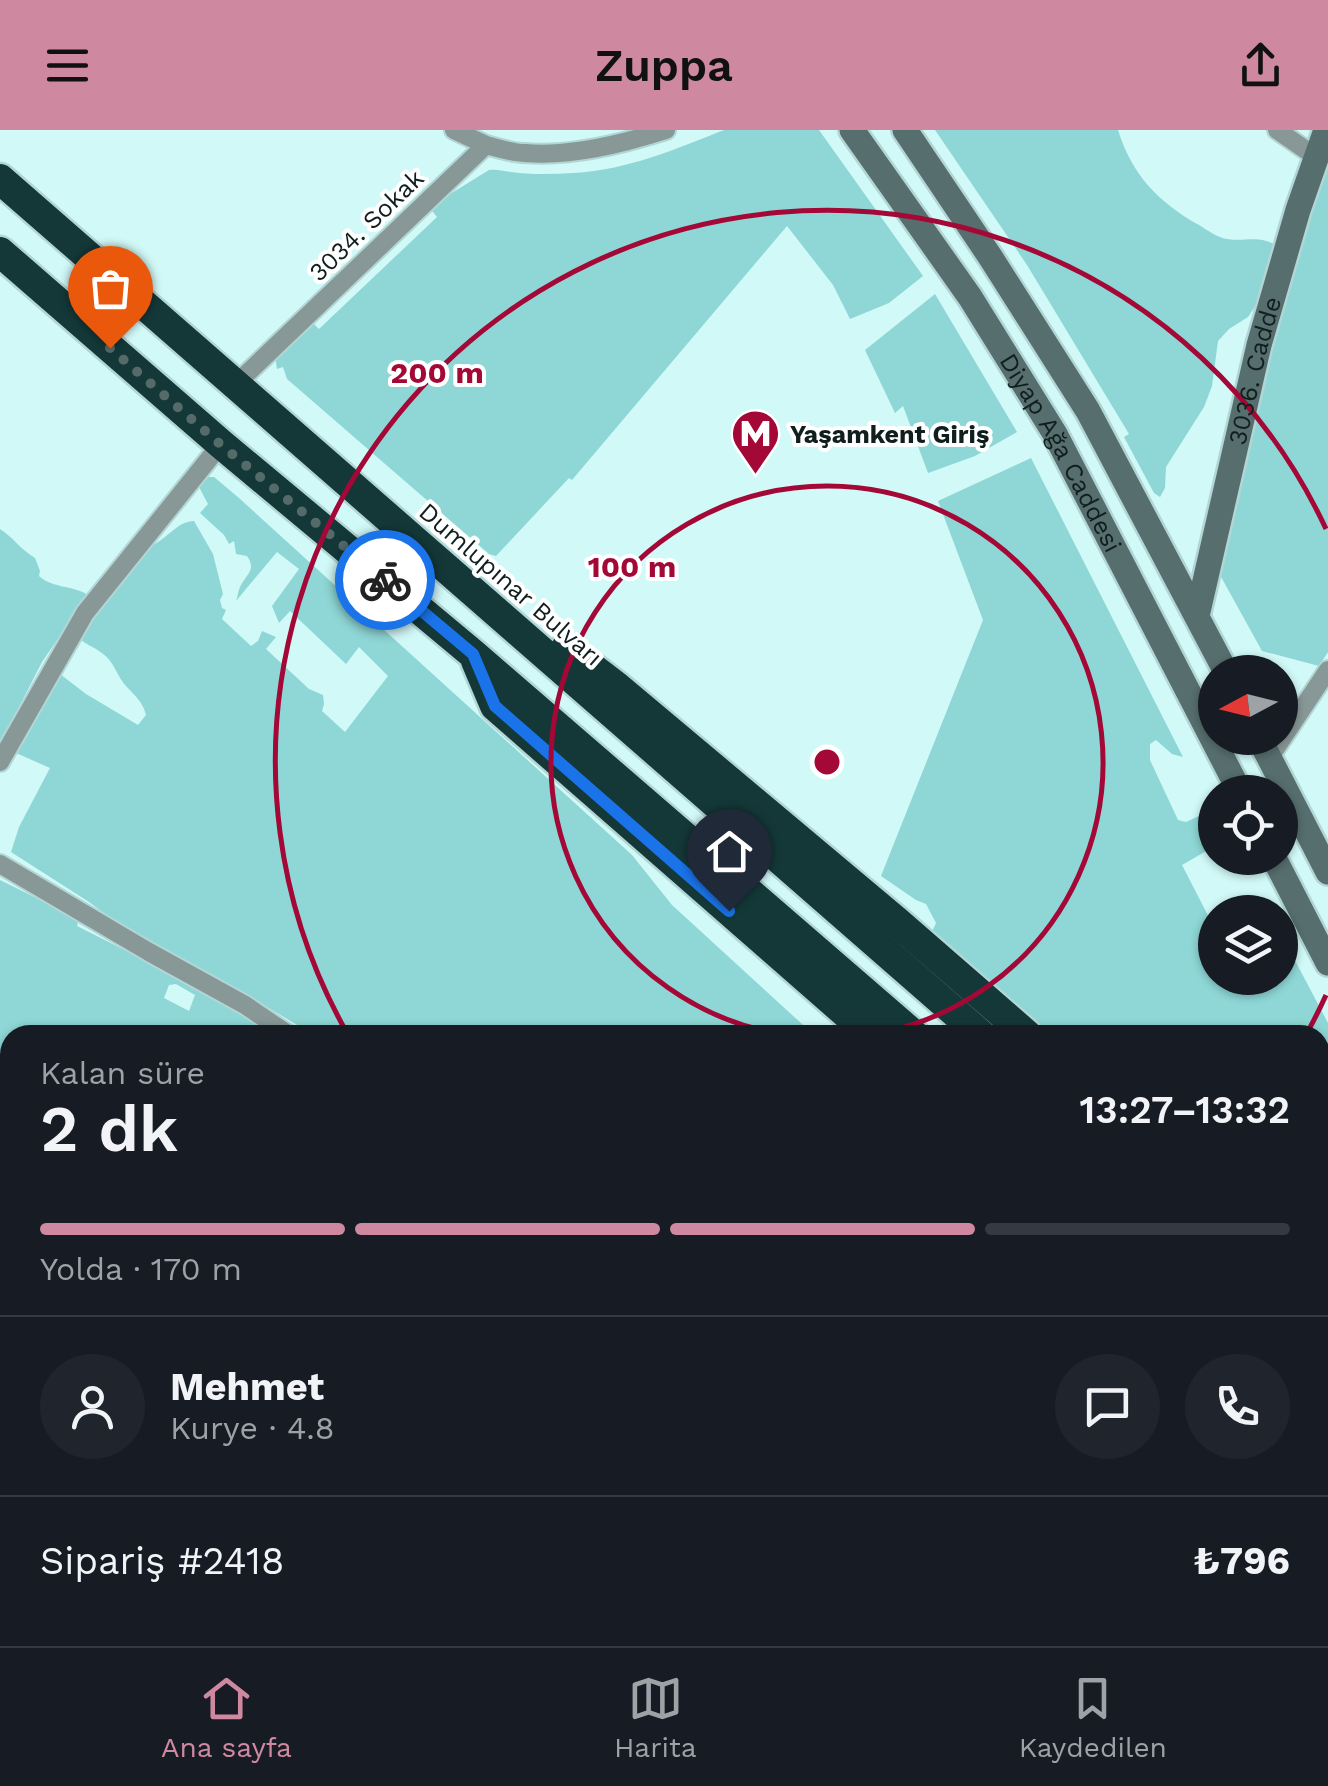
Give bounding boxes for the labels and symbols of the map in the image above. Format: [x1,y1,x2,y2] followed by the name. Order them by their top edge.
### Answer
[303,164,430,287] street label: 3034. Sokak
[68,246,153,349] pin
[1223,293,1287,448] street label: 3036. Cadde
[994,348,1128,557] street label: Diyap Ağa Caddesi
[390,355,484,390] text: 200 m
[729,408,781,476] metro station icon: Yaşamkent Giriş
[790,420,989,449] place label: Yaşamkent Giriş
[413,497,608,672] street label: Dumlupınar Bulvarı
[335,530,435,630] courier
[588,549,676,584] text: 100 m
[1198,655,1298,755] north arrow
[809,744,845,780] centre of rings
[687,809,772,912] pin

